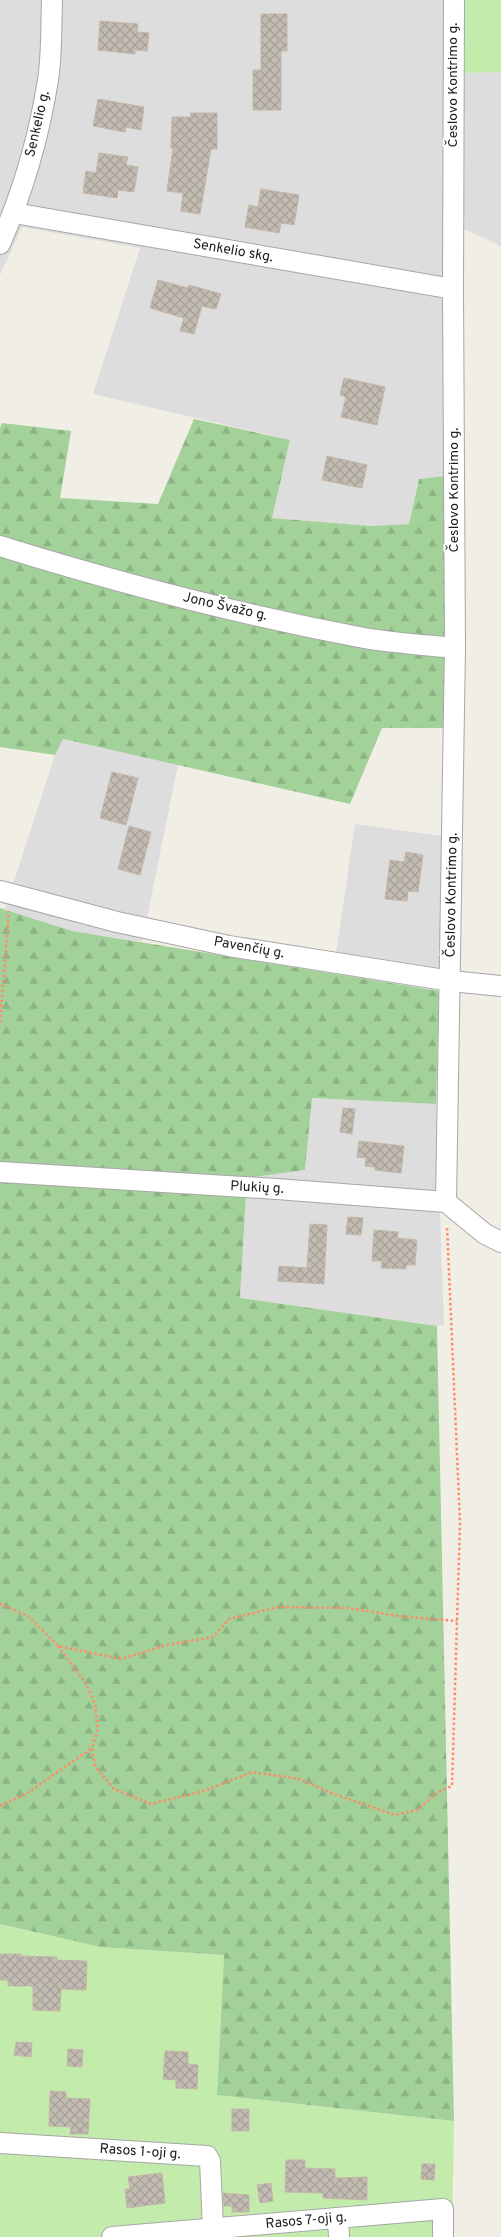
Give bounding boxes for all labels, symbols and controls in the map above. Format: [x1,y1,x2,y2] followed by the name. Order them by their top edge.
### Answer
[444,23,462,147] street label: Česlovo Kontrimo g.
[22,89,54,159] street label: Senkelio g.
[192,236,274,266] street label: Senkelio skg.
[445,428,463,552] street label: Česlovo Kontrimo g.
[181,588,269,625] street label: Jono Švažo g.
[441,832,462,958] street label: Česlovo Kontrimo g.
[212,933,286,963] street label: Pavenčių g.
[230,1178,284,1198] street label: Plukių g.
[99,2141,181,2163] street label: Rasos 1-oji g.
[265,2209,347,2233] street label: Rasos 7-oji g.

